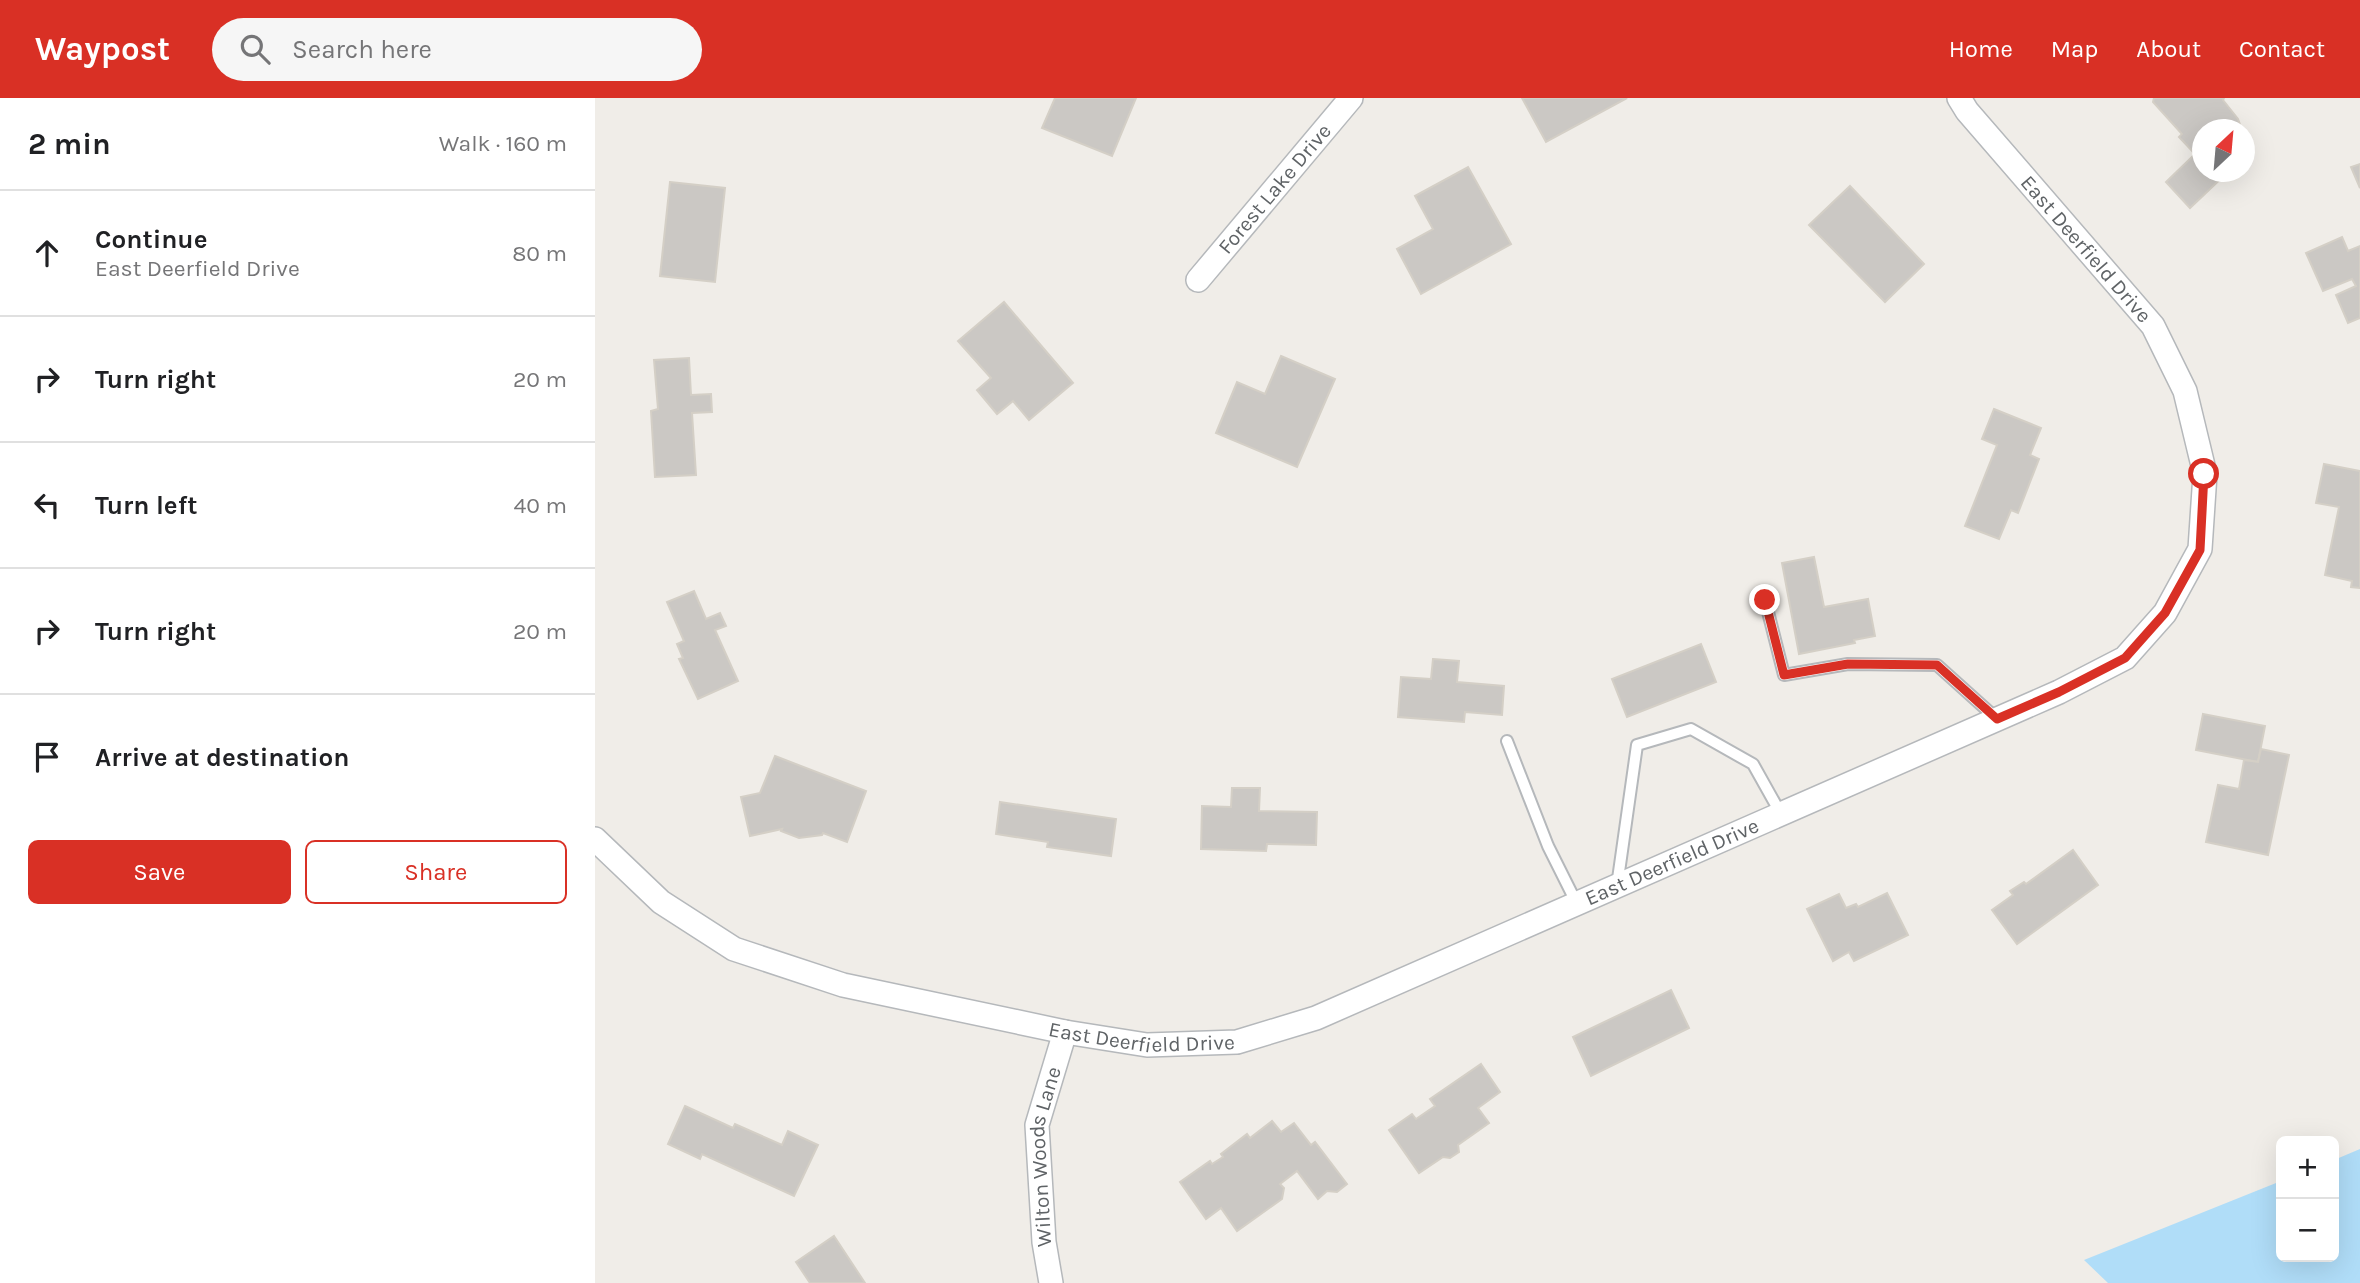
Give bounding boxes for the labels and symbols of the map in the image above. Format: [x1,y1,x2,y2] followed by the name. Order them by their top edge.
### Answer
[1213,119,1336,259] street label: Forest Lake Drive
[2192,119,2255,182] north arrow
[2016,171,2156,327] street label: East Deerfield Drive
[2188,458,2219,489] route start
[1749,584,1780,615] route end
[1581,813,1762,910] street label: East Deerfield Drive
[1047,1017,1235,1058] street label: East Deerfield Drive
[1025,1064,1066,1248] street label: Wilton Woods Lane

